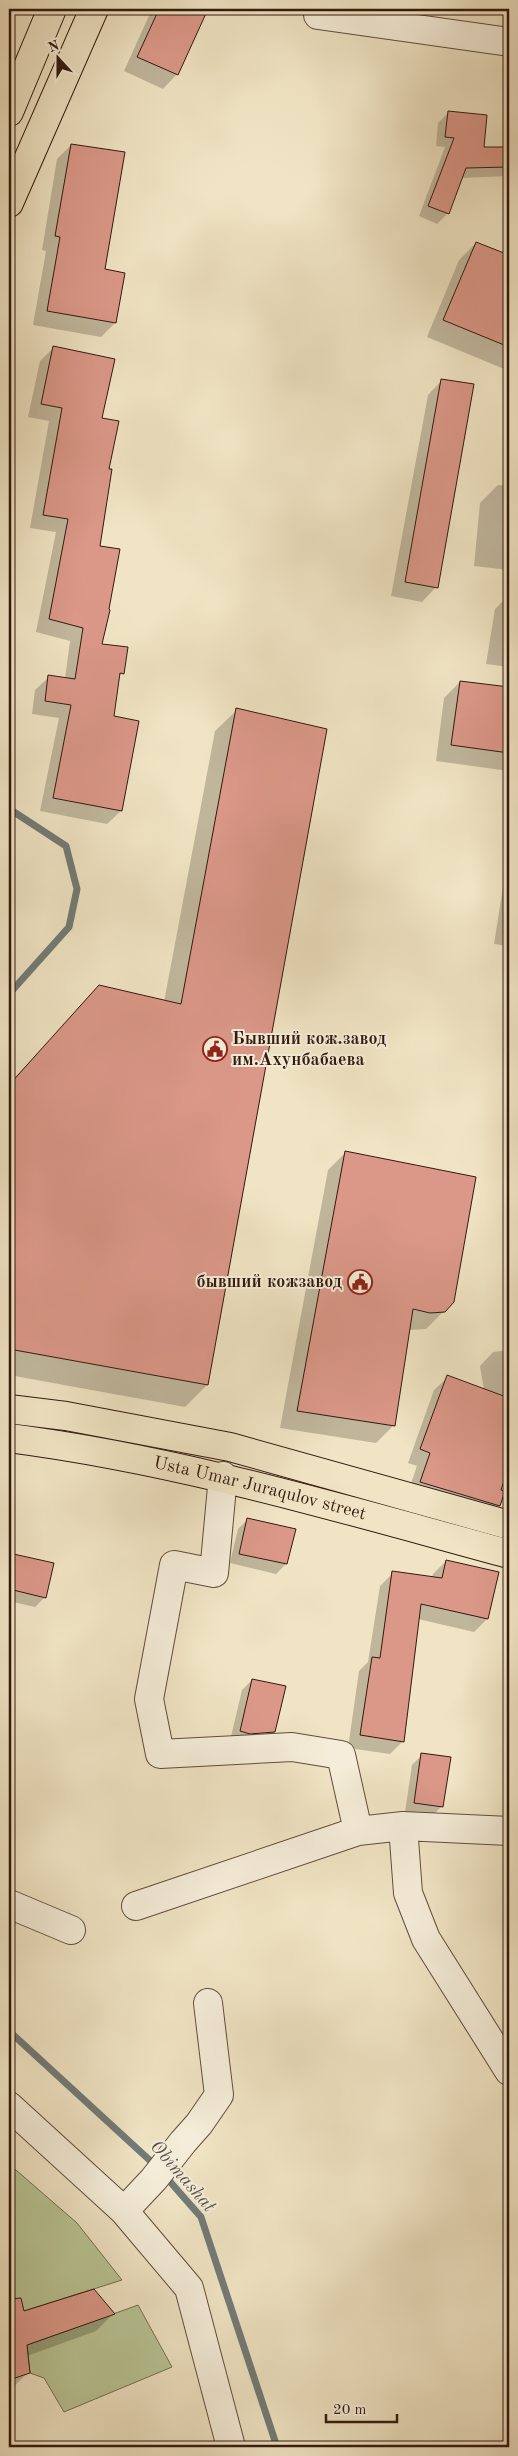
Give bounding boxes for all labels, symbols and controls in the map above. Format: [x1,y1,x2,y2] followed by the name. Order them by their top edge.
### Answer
[32,32,82,82] north arrow
[46,38,61,55] text: N
[232,1030,386,1069] place label: Бывший кож.завод им.Ахунбабаева
[202,1036,228,1062] public building icon: Бывший кож.завод им.Ахунбабаева
[347,1269,373,1295] public building icon: бывший кожзавод
[196,1273,342,1291] place label: бывший кожзавод
[152,1454,368,1523] street label: Usta Umar Juraqulov street
[146,2137,219,2217] water label: Obimashat
[326,2391,397,2423] scale bar
[333,2403,367,2418] text: 20 m

